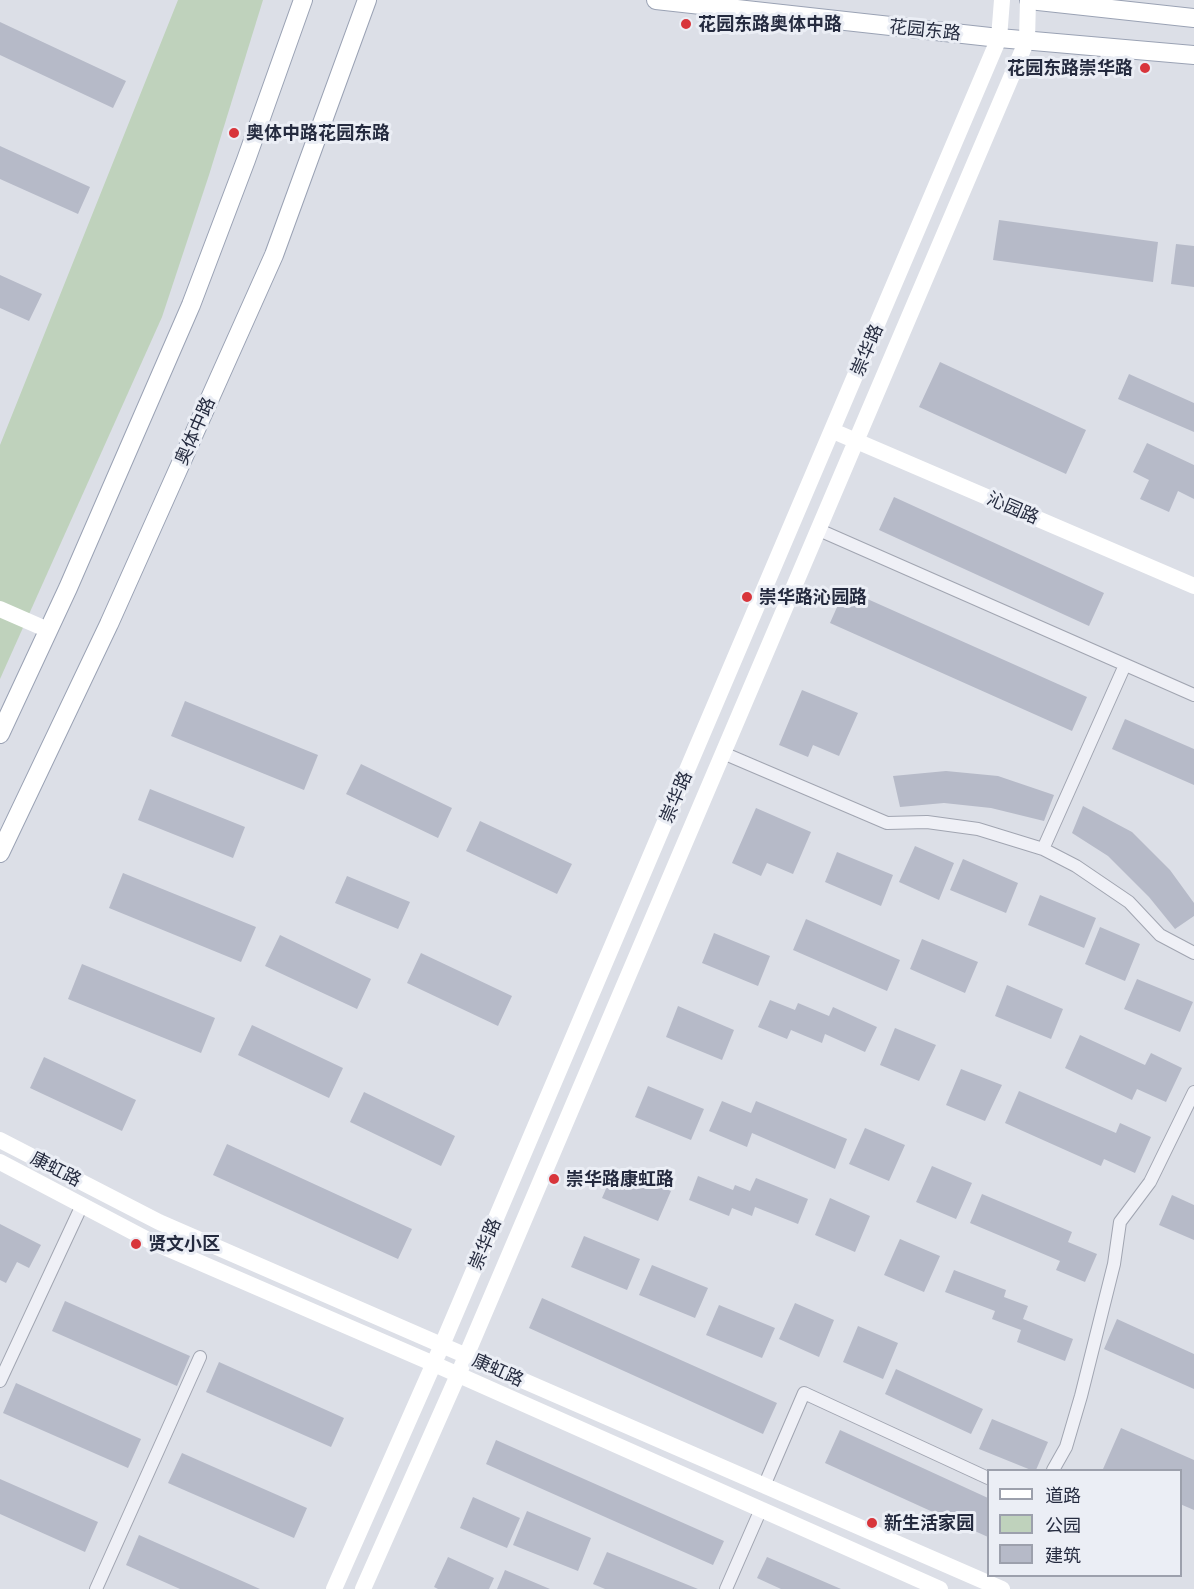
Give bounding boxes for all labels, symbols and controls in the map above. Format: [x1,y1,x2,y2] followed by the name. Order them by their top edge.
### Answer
[698,13,842,35] place label: 花园东路奥体中路
[888,15,962,45] street label: 花园东路
[679,17,693,31] marker: 花园东路奥体中路
[1007,57,1133,79] place label: 花园东路崇华路
[1138,61,1152,75] marker: 花园东路崇华路
[246,122,390,144] place label: 奥体中路花园东路
[227,126,241,140] marker: 奥体中路花园东路
[847,321,887,379] street label: 崇华路
[170,394,220,468] street label: 奥体中路
[984,488,1042,528] street label: 沁园路
[759,586,867,608] place label: 崇华路沁园路
[740,590,754,604] marker: 崇华路沁园路
[656,768,696,826] street label: 崇华路
[27,1147,85,1191] street label: 康虹路
[566,1168,674,1190] place label: 崇华路康虹路
[547,1172,561,1186] marker: 崇华路康虹路
[465,1215,505,1273] street label: 崇华路
[148,1233,220,1255] place label: 贤文小区
[129,1237,143,1251] marker: 贤文小区
[469,1349,527,1391] street label: 康虹路
[987,1469,1182,1577] legend
[1045,1484,1081,1506] text: 道路
[884,1512,974,1534] place label: 新生活家园
[1045,1514,1081,1536] text: 公园
[865,1516,879,1530] marker: 新生活家园
[1045,1544,1081,1566] text: 建筑

